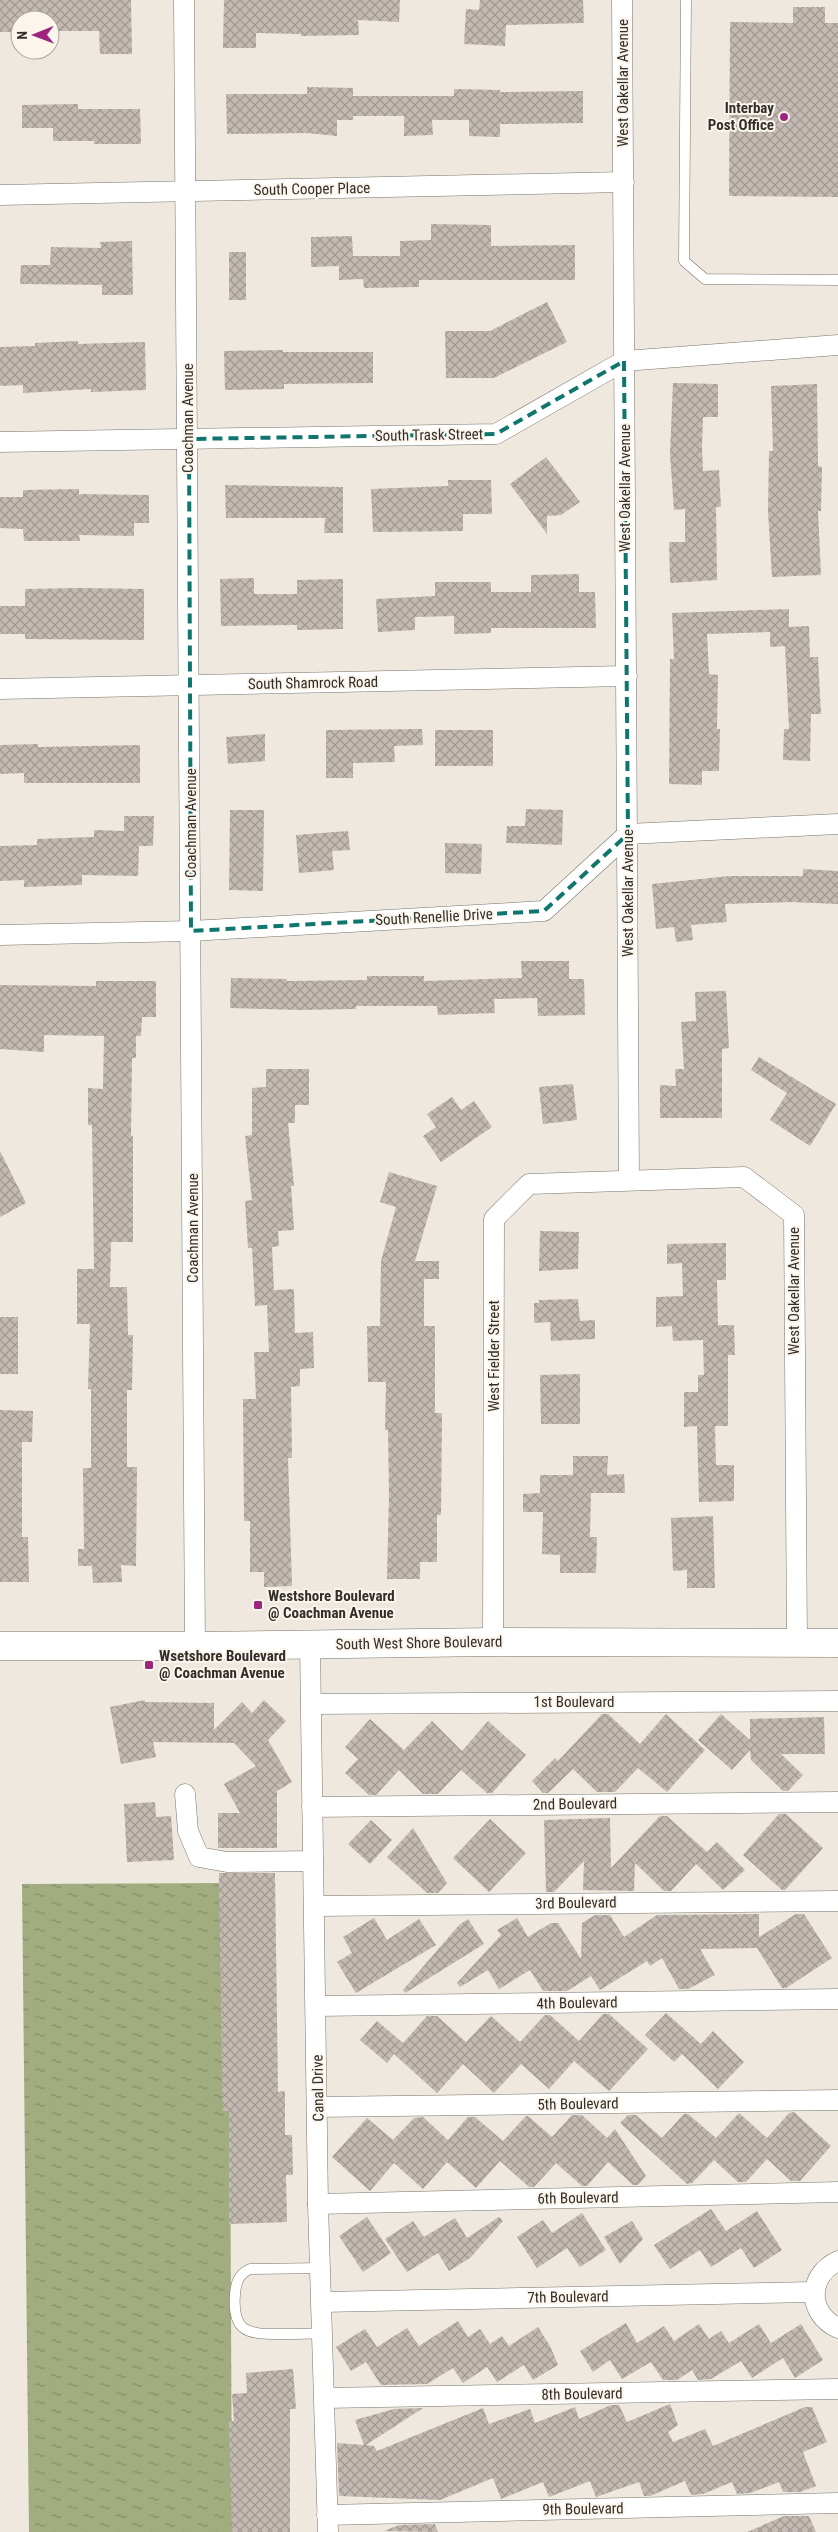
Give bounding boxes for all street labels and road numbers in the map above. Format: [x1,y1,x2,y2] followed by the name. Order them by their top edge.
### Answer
[614,19,632,147] street label: West Oakellar Avenue
[254,179,370,199] street label: South Cooper Place
[179,363,197,473] street label: Coachman Avenue
[616,424,634,552] street label: West Oakellar Avenue
[375,425,483,445] street label: South Trask Street
[248,673,378,693] street label: South Shamrock Road
[182,768,200,878] street label: Coachman Avenue
[619,829,637,957] street label: West Oakellar Avenue
[375,905,493,929] street label: South Renellie Drive
[184,1173,202,1283] street label: Coachman Avenue
[785,1227,803,1355] street label: West Oakellar Avenue
[485,1300,503,1412] street label: West Fielder Street
[335,1633,503,1653] street label: South West Shore Boulevard
[534,1693,614,1711] street label: 1st Boulevard
[533,1794,617,1814] street label: 2nd Boulevard
[535,1893,617,1913] street label: 3rd Boulevard
[536,1993,618,2013] street label: 4th Boulevard
[308,2054,328,2122] street label: Canal Drive
[537,2094,619,2114] street label: 5th Boulevard
[537,2188,619,2208] street label: 6th Boulevard
[527,2287,609,2307] street label: 7th Boulevard
[541,2384,623,2404] street label: 8th Boulevard
[542,2499,624,2519] street label: 9th Boulevard

